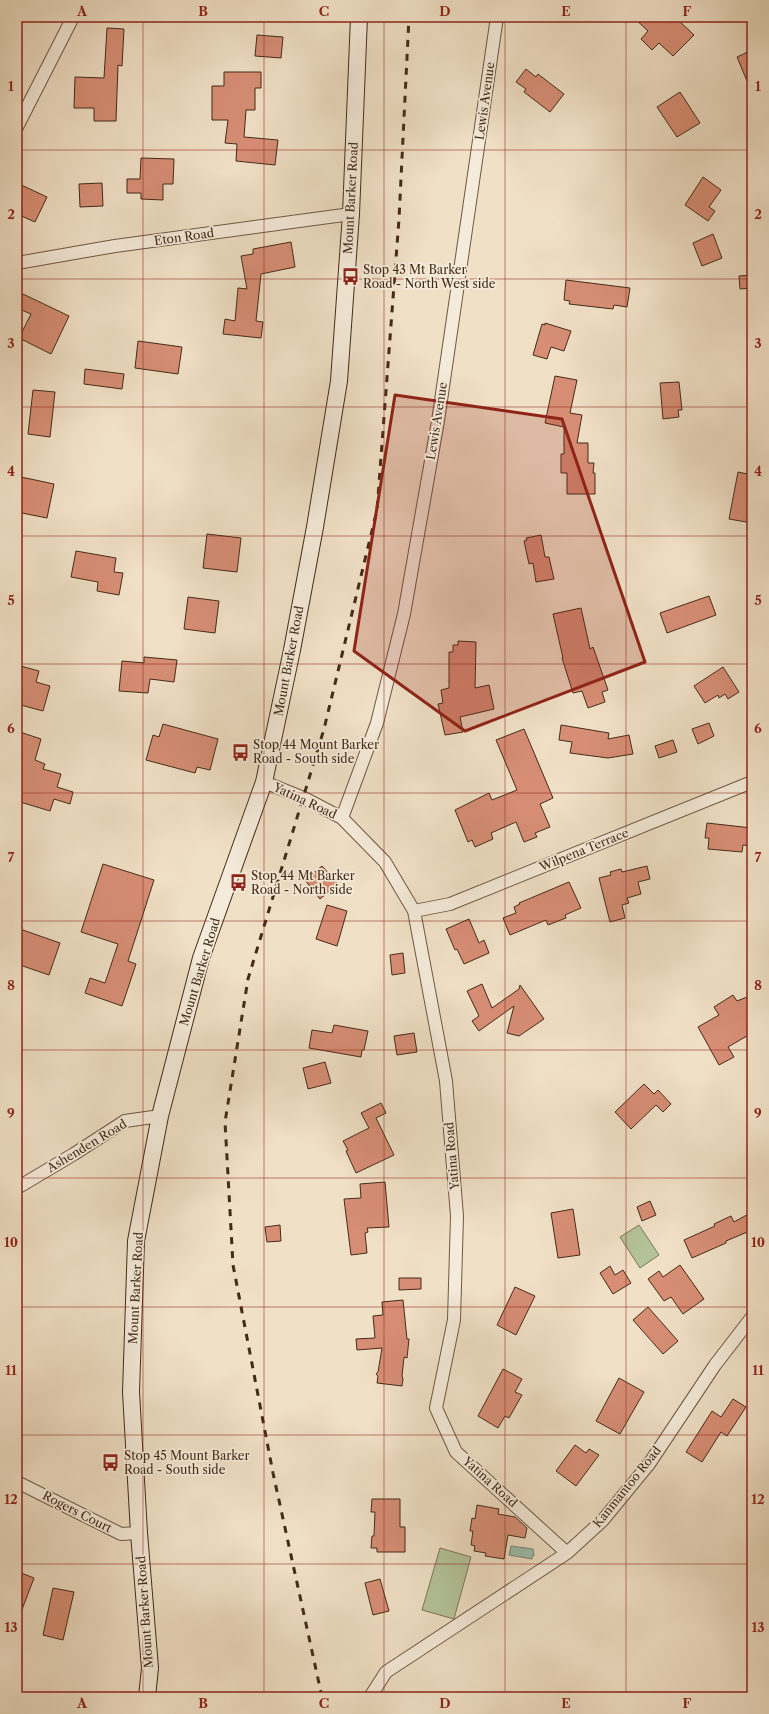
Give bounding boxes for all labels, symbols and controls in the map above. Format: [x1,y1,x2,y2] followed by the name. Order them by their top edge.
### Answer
[76,3,88,19] text: A
[198,3,208,19] text: B
[319,3,329,19] text: C
[439,3,451,19] text: D
[561,3,571,19] text: E
[683,3,692,19] text: F
[472,61,497,141] street label: Lewis Avenue
[8,78,14,94] text: 1
[755,78,761,94] text: 1
[340,141,361,254] street label: Mount Barker Road
[7,206,15,222] text: 2
[754,206,762,222] text: 2
[153,225,215,248] street label: Eton Road
[363,262,496,291] place label: Stop 43 Mt Barker Road - North West side
[340,267,360,287] bus stop icon: Stop 43 Mt Barker Road - North West side
[7,335,15,351] text: 3
[754,335,762,351] text: 3
[423,381,450,461] street label: Lewis Avenue
[7,463,15,479] text: 4
[754,463,762,479] text: 4
[7,592,15,608] text: 5
[754,592,762,608] text: 5
[270,604,307,717] street label: Mount Barker Road
[7,720,15,736] text: 6
[754,720,762,736] text: 6
[253,737,379,766] place label: Stop 44 Mount Barker Road - South side
[230,742,250,762] bus stop icon: Stop 44 Mount Barker Road - South side
[270,779,340,822] street label: Yatina Road
[536,825,631,875] street label: Wilpena Terrace
[8,849,15,865] text: 7
[755,849,762,865] text: 7
[251,868,355,897] place label: Stop 44 Mt Barker Road - North side
[228,873,248,893] bus stop icon: Stop 44 Mt Barker Road - North side
[176,915,223,1028] street label: Mount Barker Road
[7,977,15,993] text: 8
[754,977,762,993] text: 8
[7,1105,15,1121] text: 9
[754,1105,762,1121] text: 9
[43,1116,130,1176] street label: Ashenden Road
[441,1121,462,1192] street label: Yatina Road
[125,1231,146,1344] street label: Mount Barker Road
[4,1234,18,1250] text: 10
[751,1234,765,1250] text: 10
[5,1362,17,1378] text: 11
[752,1362,764,1378] text: 11
[589,1443,664,1530] street label: Kanmantoo Road
[124,1448,250,1477] place label: Stop 45 Mount Barker Road - South side
[101,1453,121,1473] bus stop icon: Stop 45 Mount Barker Road - South side
[459,1453,521,1510] street label: Yatina Road
[40,1488,115,1536] street label: Rogers Court
[4,1491,18,1507] text: 12
[751,1491,765,1507] text: 12
[133,1555,156,1669] street label: Mount Barker Road
[4,1619,18,1635] text: 13
[751,1619,765,1635] text: 13
[76,1695,88,1711] text: A
[198,1695,208,1711] text: B
[319,1695,329,1711] text: C
[439,1695,451,1711] text: D
[561,1695,571,1711] text: E
[683,1695,692,1711] text: F

